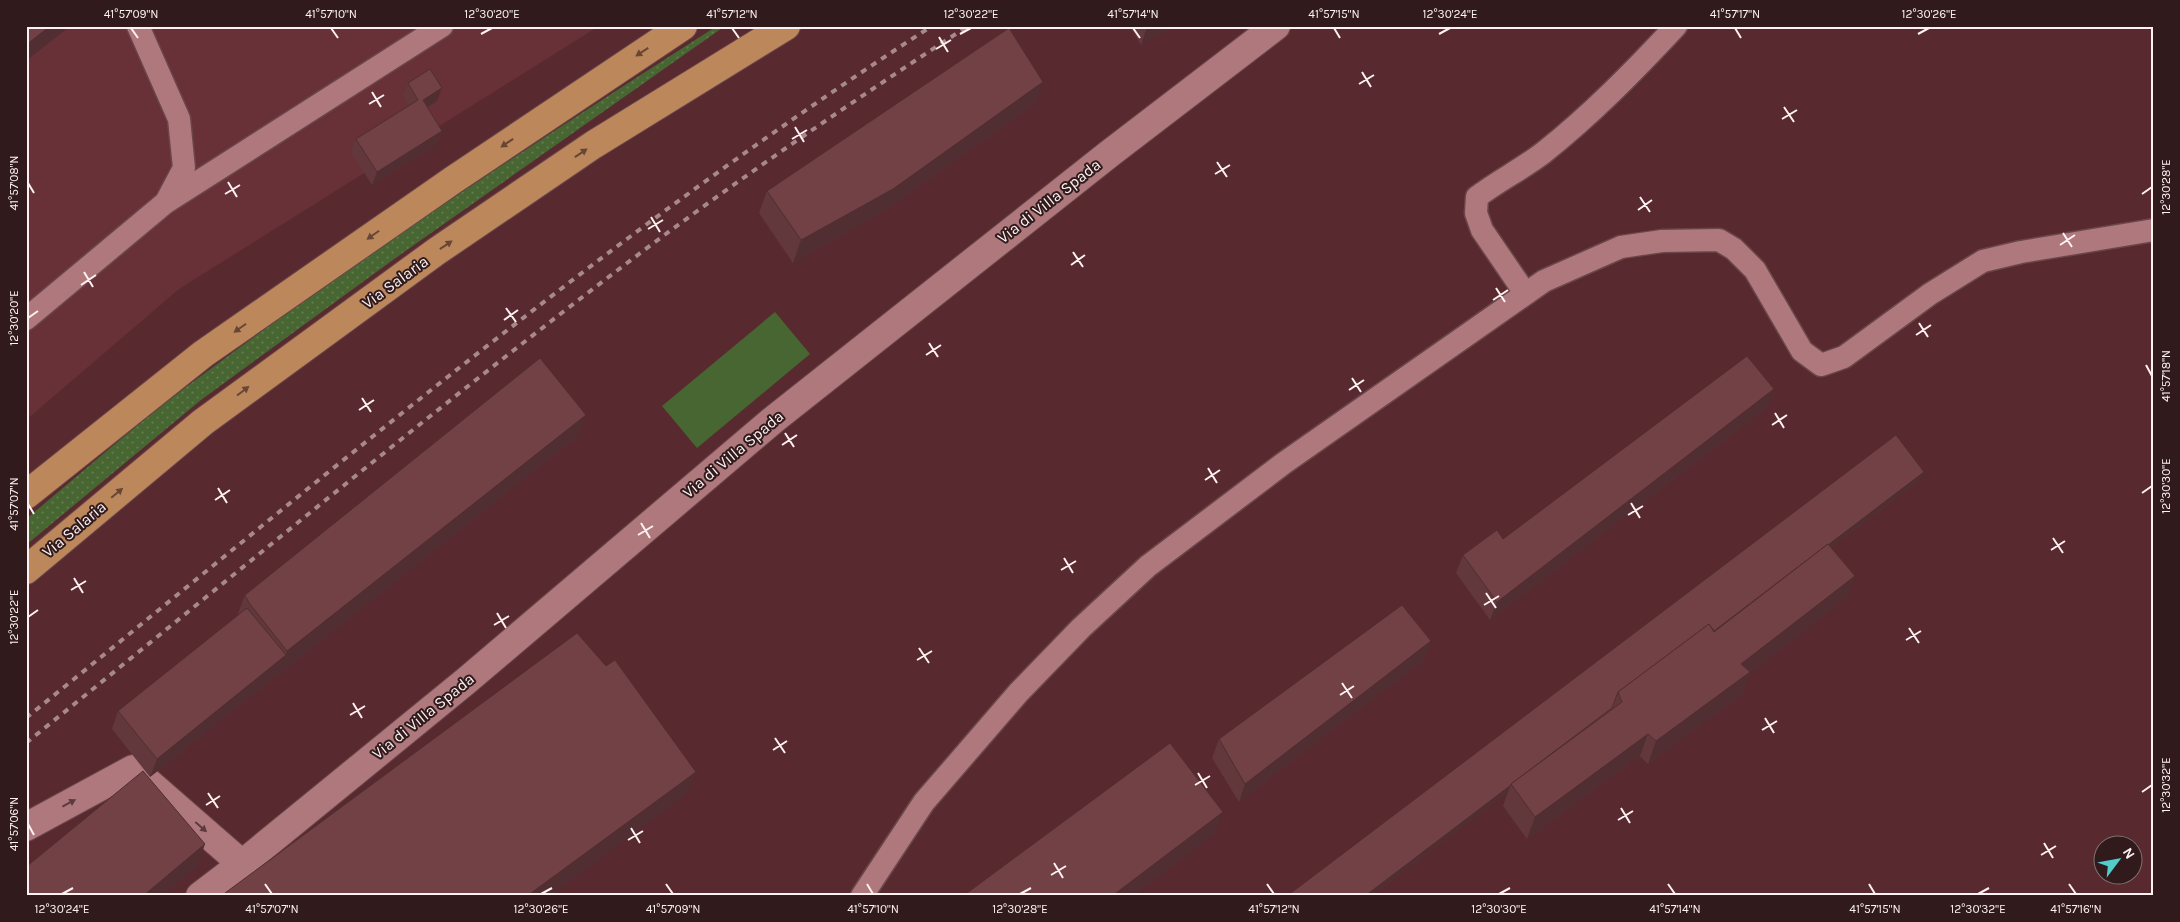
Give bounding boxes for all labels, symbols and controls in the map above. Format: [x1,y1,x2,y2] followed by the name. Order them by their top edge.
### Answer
[104,7,158,21] text: 41°57'09"N
[305,7,357,21] text: 41°57'10"N
[464,7,520,21] text: 12°30'20"E
[706,7,758,21] text: 41°57'12"N
[943,7,999,21] text: 12°30'22"E
[1107,7,1159,21] text: 41°57'14"N
[1308,7,1360,21] text: 41°57'15"N
[1423,7,1477,21] text: 12°30'24"E
[1710,7,1760,21] text: 41°57'17"N
[1901,7,1957,21] text: 12°30'26"E
[635,48,648,57] one-way arrow
[500,138,514,148] one-way arrow
[574,149,587,158] one-way arrow
[7,155,21,211] text: 41°57'08"N
[994,155,1104,247] street label: Via di Villa Spada
[2159,159,2173,215] text: 12°30'28"E
[366,230,380,240] one-way arrow
[440,240,453,250] one-way arrow
[358,252,432,312] street label: Via Salaria
[7,290,21,346] text: 12°30'20"E
[233,323,247,333] one-way arrow
[2159,350,2173,402] text: 41°57'18"N
[236,386,250,396] one-way arrow
[679,406,787,502] street label: Via di Villa Spada
[2159,458,2173,514] text: 12°30'30"E
[7,477,21,531] text: 41°57'07"N
[111,488,124,499] one-way arrow
[38,497,110,561] street label: Via Salaria
[7,589,21,645] text: 12°30'22"E
[368,669,478,763] street label: Via di Villa Spada
[2159,757,2173,813] text: 12°30'32"E
[7,797,21,851] text: 41°57'06"N
[61,799,76,807] one-way arrow
[194,821,206,833] one-way arrow
[2092,834,2142,884] north arrow
[2119,845,2138,862] text: N
[35,902,89,916] text: 12°30'24"E
[245,902,299,916] text: 41°57'07"N
[513,902,569,916] text: 12°30'26"E
[646,902,700,916] text: 41°57'09"N
[847,902,899,916] text: 41°57'10"N
[992,902,1048,916] text: 12°30'28"E
[1248,902,1300,916] text: 41°57'12"N
[1471,902,1527,916] text: 12°30'30"E
[1649,902,1701,916] text: 41°57'14"N
[1849,902,1901,916] text: 41°57'15"N
[1950,902,2006,916] text: 12°30'32"E
[2050,902,2102,916] text: 41°57'16"N

